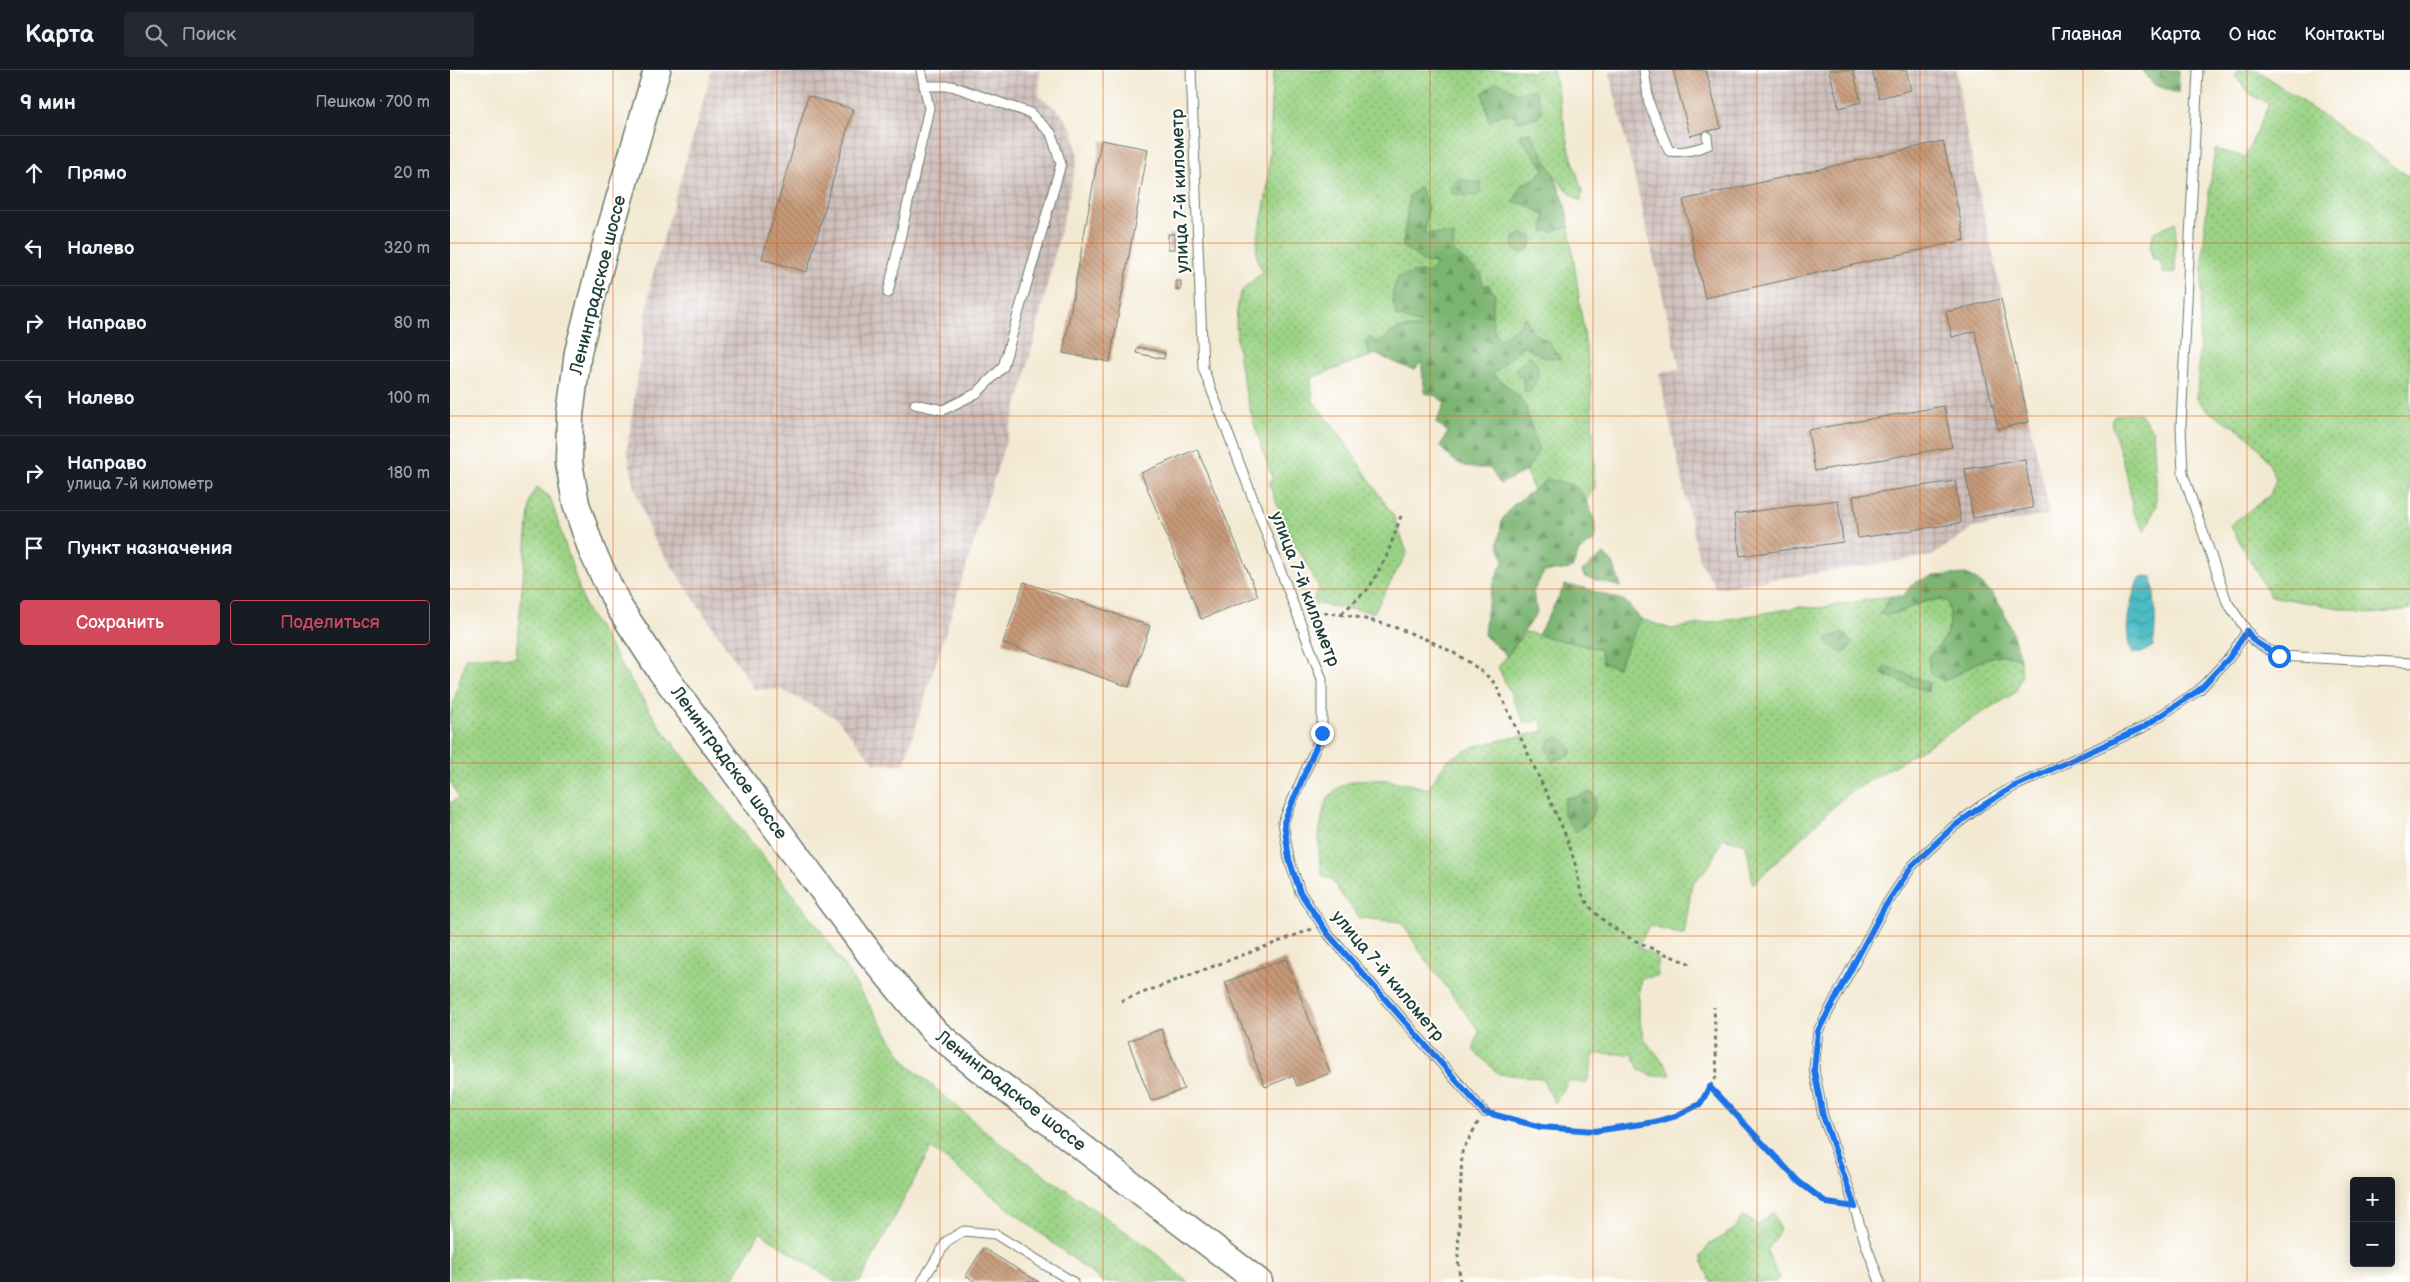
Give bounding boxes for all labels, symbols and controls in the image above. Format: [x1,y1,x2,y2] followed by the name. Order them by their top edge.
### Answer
[124,12,474,57] search box
[25,20,94,49] text: Карта
[142,21,170,49] icon: search
[182,23,236,46] text: Поиск
[2051,24,2122,45] text: Главная
[2150,24,2201,45] text: Карта
[2229,24,2276,45] text: О нас
[2304,24,2385,45] text: Контакты
[20,90,76,115] text: 9 мин
[315,93,430,112] text: Пешком · 700 m
[1167,108,1193,274] street label: улица 7-й километр
[20,159,48,187] icon: ahead
[67,162,127,185] text: Прямо
[394,164,430,183] text: 20 m
[565,193,630,378] street label: Ленинградское шоссе
[20,234,48,262] icon: left
[67,237,134,260] text: Налево
[384,239,430,258] text: 320 m
[20,309,48,337] icon: right
[67,312,147,335] text: Направо
[394,314,430,333] text: 80 m
[20,384,48,412] icon: left
[67,387,134,410] text: Налево
[387,389,430,408] text: 100 m
[67,452,147,475] text: Направо
[20,459,48,487] icon: right
[388,464,430,483] text: 180 m
[67,475,213,494] text: улица 7-й километр
[1266,508,1344,670] street label: улица 7-й километр
[20,534,48,562] icon: arrive
[67,537,232,560] text: Пункт назначения
[20,600,220,645] button: Сохранить
[230,600,430,645] button: Поделиться
[2268,645,2291,668] route start
[666,682,792,844] street label: Ленинградское шоссе
[1311,722,1334,745] route end
[1327,906,1449,1046] street label: улица 7-й километр
[931,1025,1090,1156] street label: Ленинградское шоссе
[2350,1177,2395,1267] map controls
[2350,1177,2395,1222] button: +
[2350,1222,2395,1267] button: −

